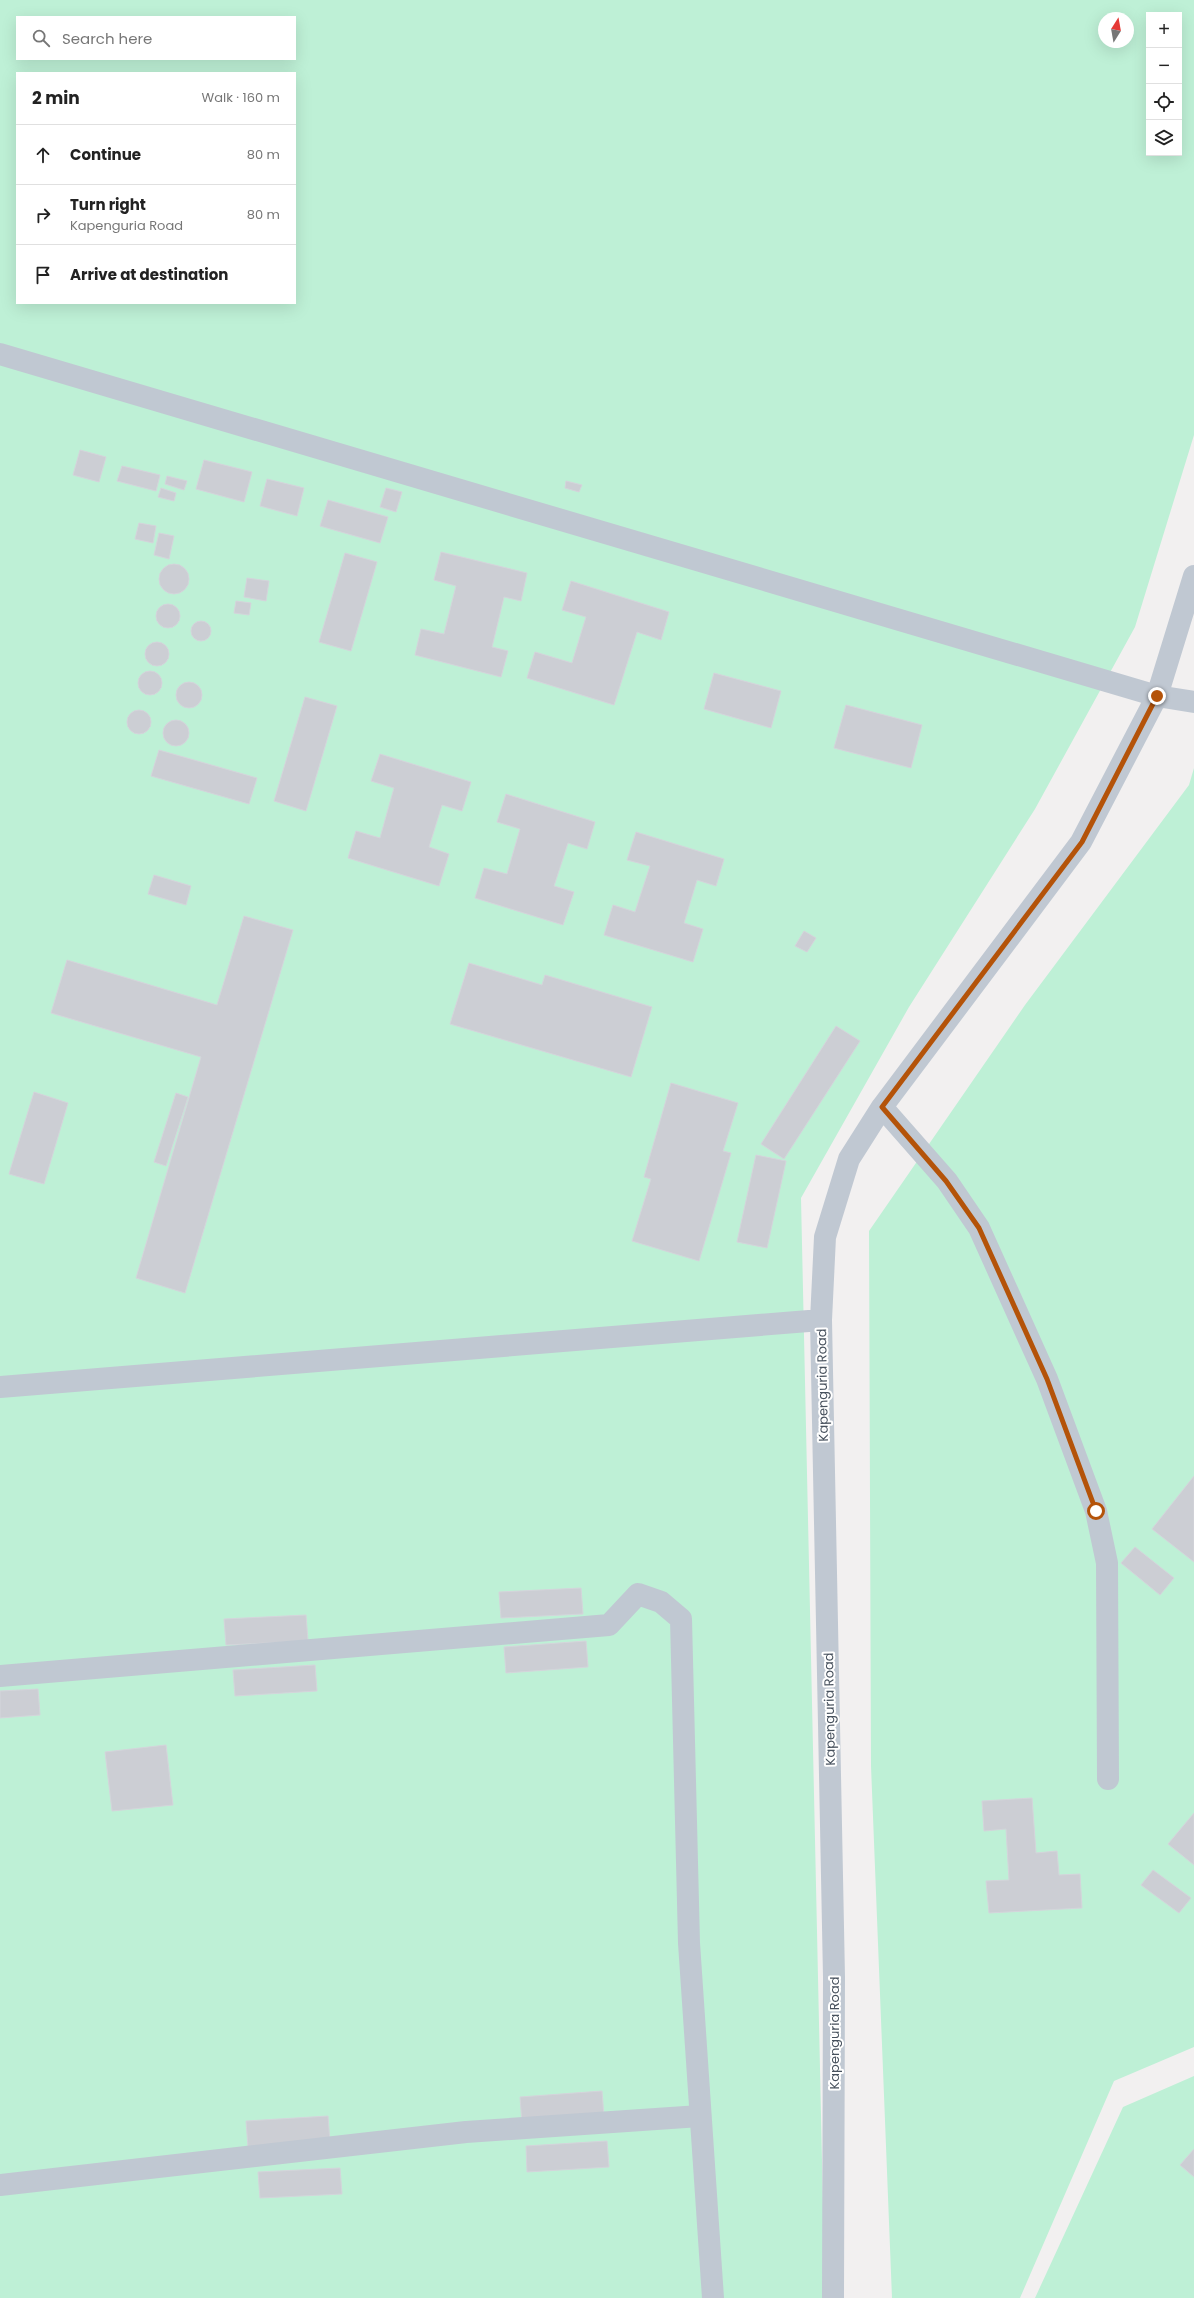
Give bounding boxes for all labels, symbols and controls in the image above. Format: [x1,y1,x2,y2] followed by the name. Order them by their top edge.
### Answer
[1098,12,1134,48] north arrow
[1146,12,1182,156] map controls
[1146,12,1182,48] button: +
[16,16,296,60] search box
[30,27,52,49] icon: search
[62,28,152,49] text: Search here
[1146,48,1182,84] button: −
[1146,84,1182,120] button: locate
[32,86,80,110] text: 2 min
[201,88,280,107] text: Walk · 160 m
[1146,120,1182,156] button: layers
[32,144,54,166] icon: ahead
[70,144,141,165] text: Continue
[247,145,280,164] text: 80 m
[70,194,146,215] text: Turn right
[32,204,54,226] icon: right
[247,205,280,224] text: 80 m
[70,216,183,235] text: Kapenguria Road
[32,264,54,286] icon: arrive
[70,264,228,285] text: Arrive at destination
[1148,687,1166,705] route end
[812,1328,833,1442] street label: Kapenguria Road
[1087,1502,1105,1520] route start
[819,1652,840,1766] street label: Kapenguria Road
[825,1977,844,2089] street label: Kapenguria Road

